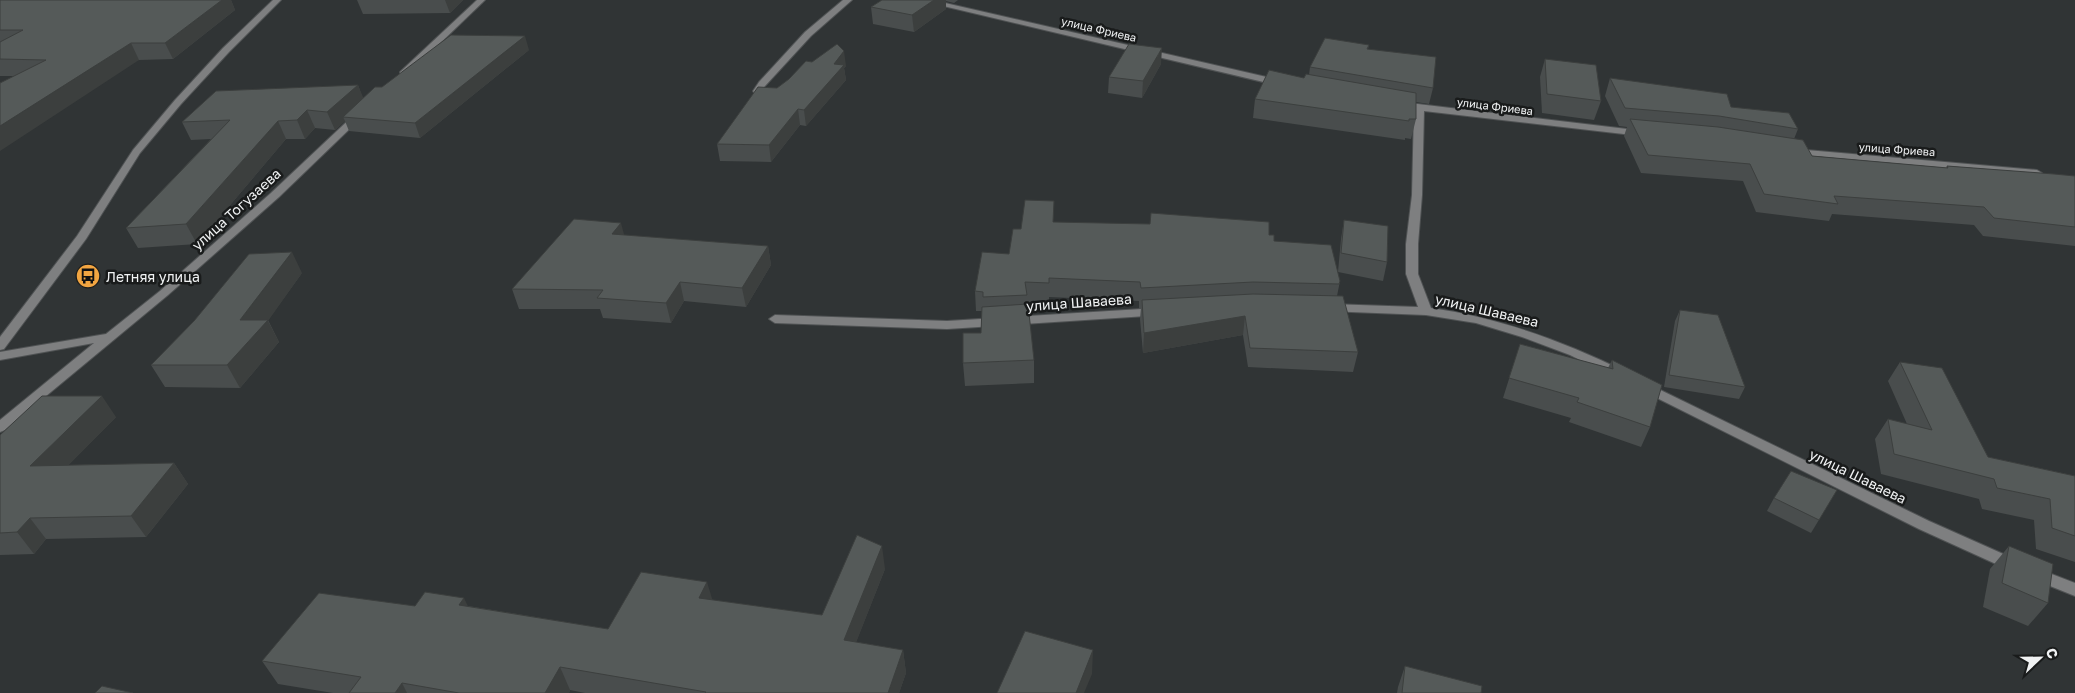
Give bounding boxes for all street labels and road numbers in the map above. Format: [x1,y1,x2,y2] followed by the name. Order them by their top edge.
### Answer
[1060,14,1138,44] street label: улица Фриева
[1456,95,1534,117] street label: улица Фриева
[1858,140,1936,158] street label: улица Фриева
[188,165,284,253] street label: улица Тогузаева
[1026,290,1132,314] street label: улица Шаваева
[1434,290,1540,330] street label: улица Шаваева
[1807,445,1909,507] street label: улица Шаваева

